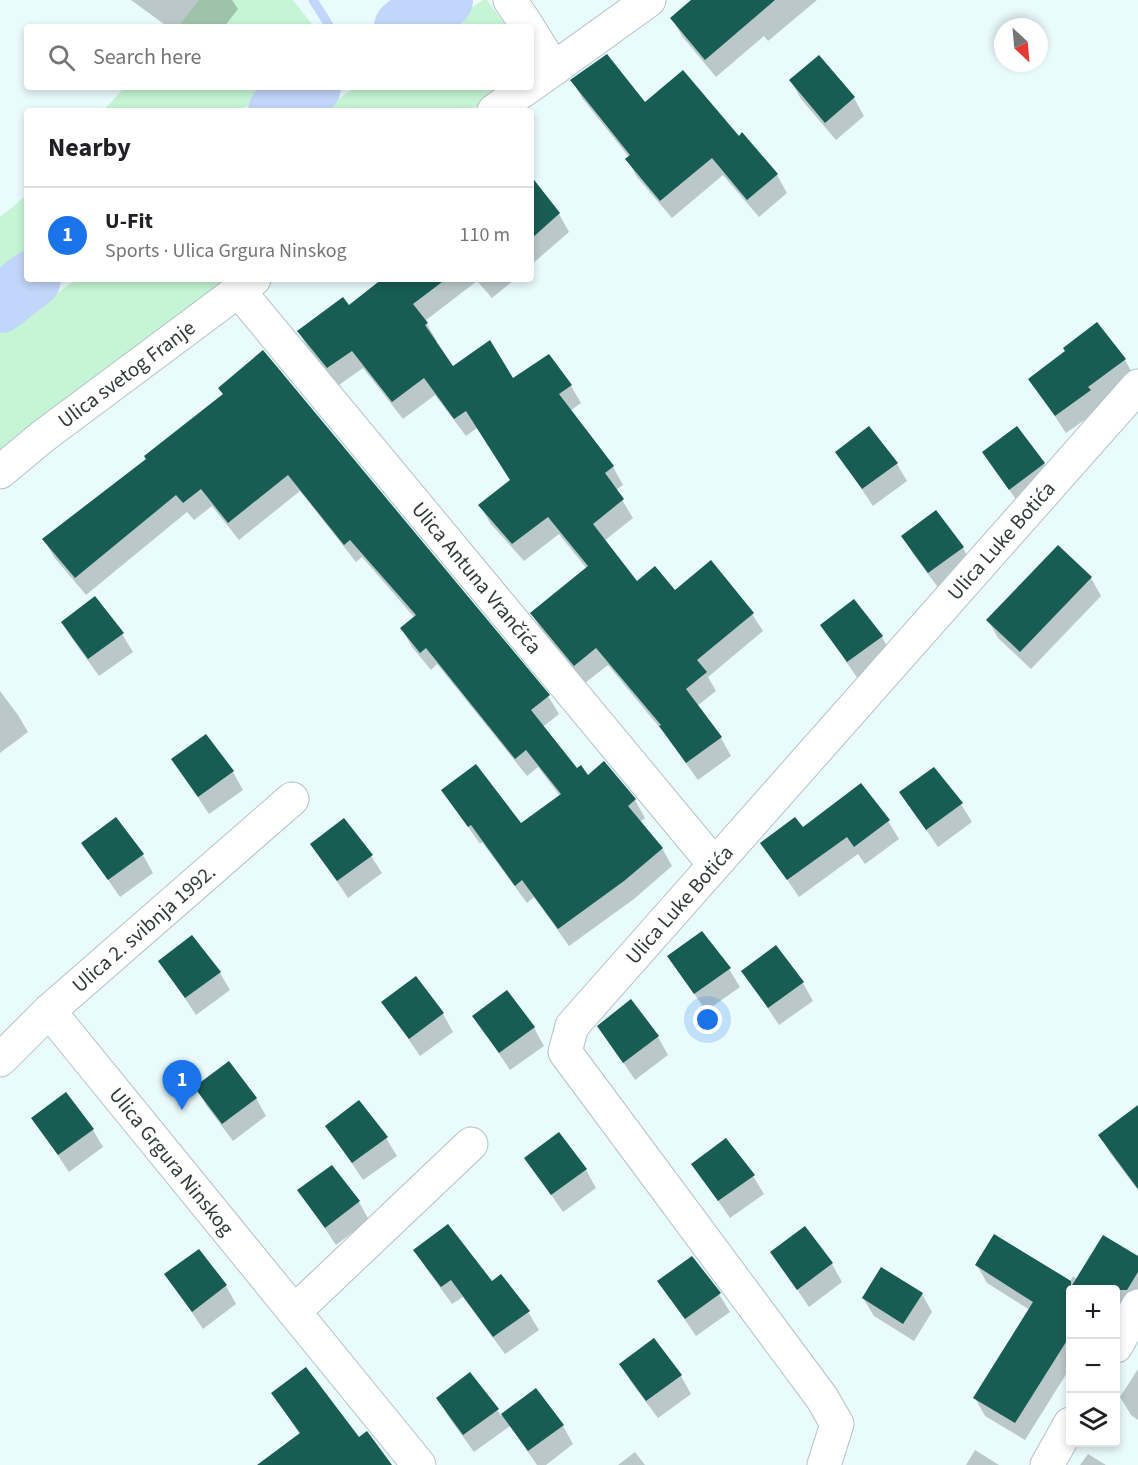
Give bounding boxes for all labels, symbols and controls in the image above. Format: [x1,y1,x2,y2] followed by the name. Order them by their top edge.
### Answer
[994,18,1048,72] north arrow
[24,24,534,90] search box
[45,41,78,74] icon: search
[93,41,201,73] text: Search here
[48,129,131,166] text: Nearby
[105,205,153,237] text: U-Fit
[62,221,73,249] text: 1
[460,221,510,249] text: 110 m
[105,237,347,265] text: Sports · Ulica Grgura Ninskog
[52,313,201,435] street label: Ulica svetog Franje
[940,474,1062,607] street label: Ulica Luke Botića
[405,495,549,661] street label: Ulica Antuna Vrančića
[618,839,740,971] street label: Ulica Luke Botića
[65,857,222,999] street label: Ulica 2. svibnja 1992.
[693,1005,722,1034] your location
[162,1060,201,1110] pin: 1
[102,1081,241,1242] street label: Ulica Grgura Ninskog
[1066,1285,1120,1447] map controls
[1066,1285,1120,1339] button: +
[1066,1339,1120,1393] button: −
[1066,1393,1120,1447] button: layers

